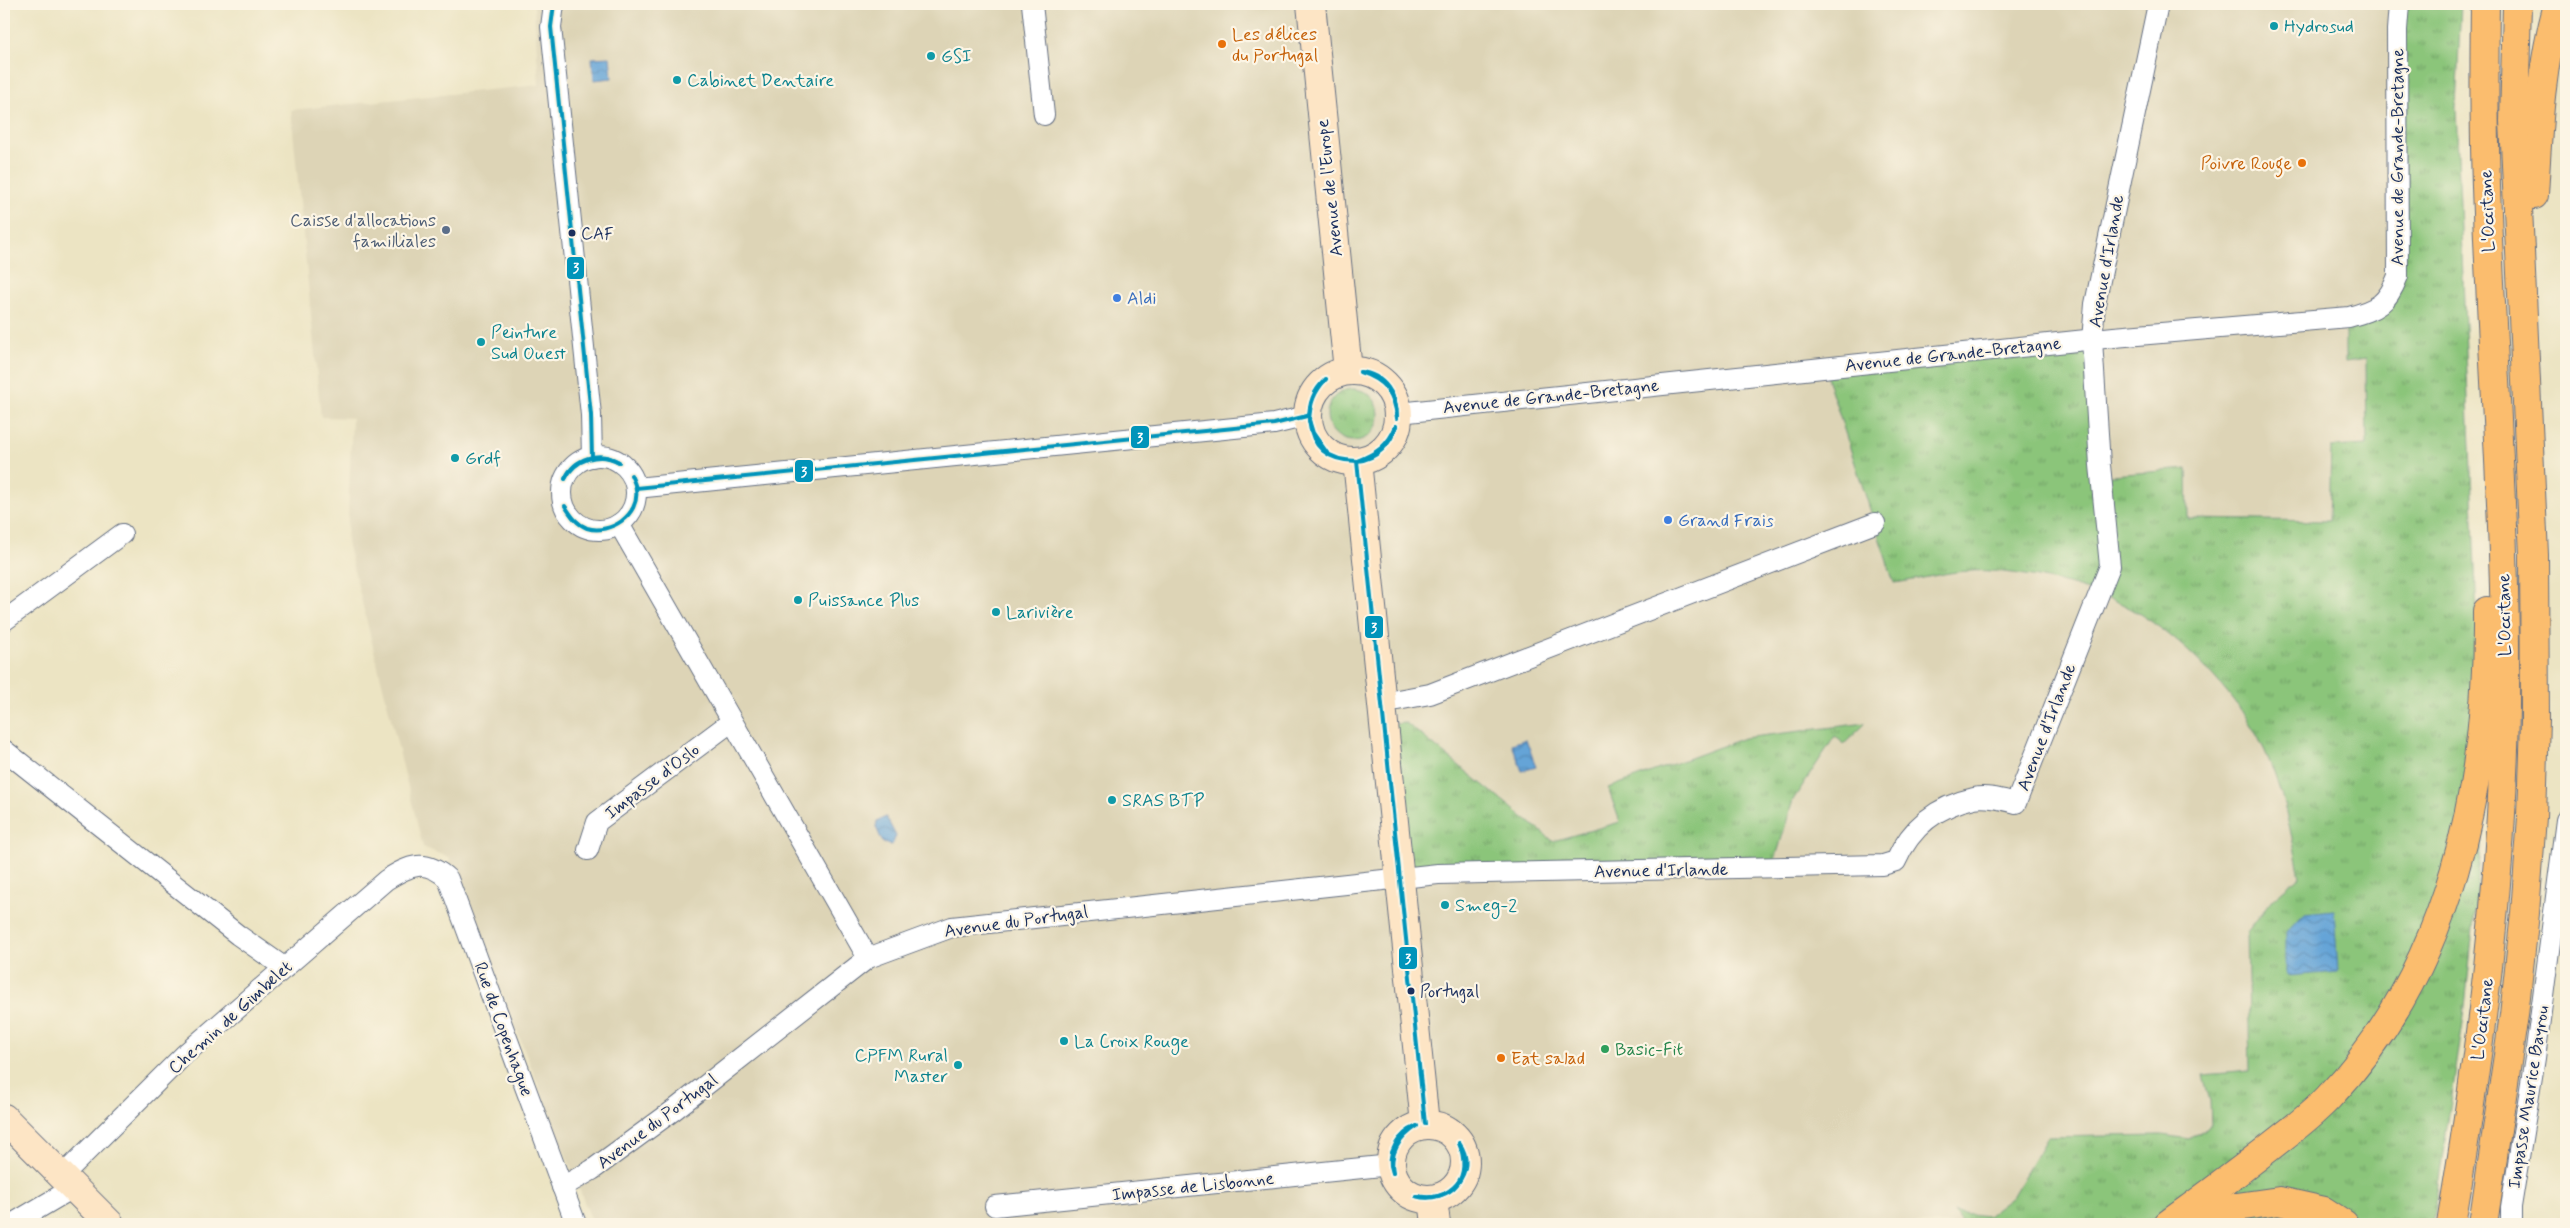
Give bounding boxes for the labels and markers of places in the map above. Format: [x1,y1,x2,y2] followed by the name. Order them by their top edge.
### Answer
[2284,15,2354,39] place label: Hydrosud
[2268,20,2280,32] marker: Hydrosud
[1232,23,1318,68] place label: Les délices du Portugal
[1216,38,1228,50] marker: Les délices du Portugal
[941,45,972,69] place label: GSI
[925,50,937,62] marker: GSI
[687,69,834,93] place label: Cabinet Dentaire
[671,74,683,86] marker: Cabinet Dentaire
[2201,152,2292,178] place label: Poivre Rouge
[2296,157,2308,169] marker: Poivre Rouge
[290,209,436,254] place label: Caisse d'allocations familliales
[581,223,614,245] place label: CAF
[440,224,452,236] marker: Caisse d'allocations familliales
[567,228,577,238] marker: CAF
[1127,287,1156,311] place label: Aldi
[1111,292,1123,304] marker: Aldi
[491,321,567,366] place label: Peinture Sud Ouest
[475,336,487,348] marker: Peinture Sud Ouest
[465,447,501,471] place label: Grdf
[449,452,461,464] marker: Grdf
[1678,509,1774,533] place label: Grand Frais
[1662,514,1674,526] marker: Grand Frais
[808,589,919,613] place label: Puissance Plus
[792,594,804,606] marker: Puissance Plus
[1006,601,1074,625] place label: Larivière
[990,606,1002,618] marker: Larivière
[1122,789,1204,813] place label: SRAS BTP
[1106,794,1118,806] marker: SRAS BTP
[1455,894,1517,919] place label: Smeg-2
[1439,899,1451,911] marker: Smeg-2
[1420,981,1479,1004] place label: Portugal
[1406,986,1416,996] marker: Portugal
[1074,1030,1189,1055] place label: La Croix Rouge
[1058,1035,1070,1047] marker: La Croix Rouge
[1615,1038,1684,1062] place label: Basic-Fit
[1599,1043,1611,1055] marker: Basic-Fit
[854,1044,948,1089] place label: CPFM Rural Master
[1511,1047,1585,1071] place label: Eat salad
[1495,1052,1507,1064] marker: Eat salad
[952,1059,964,1071] marker: CPFM Rural Master

